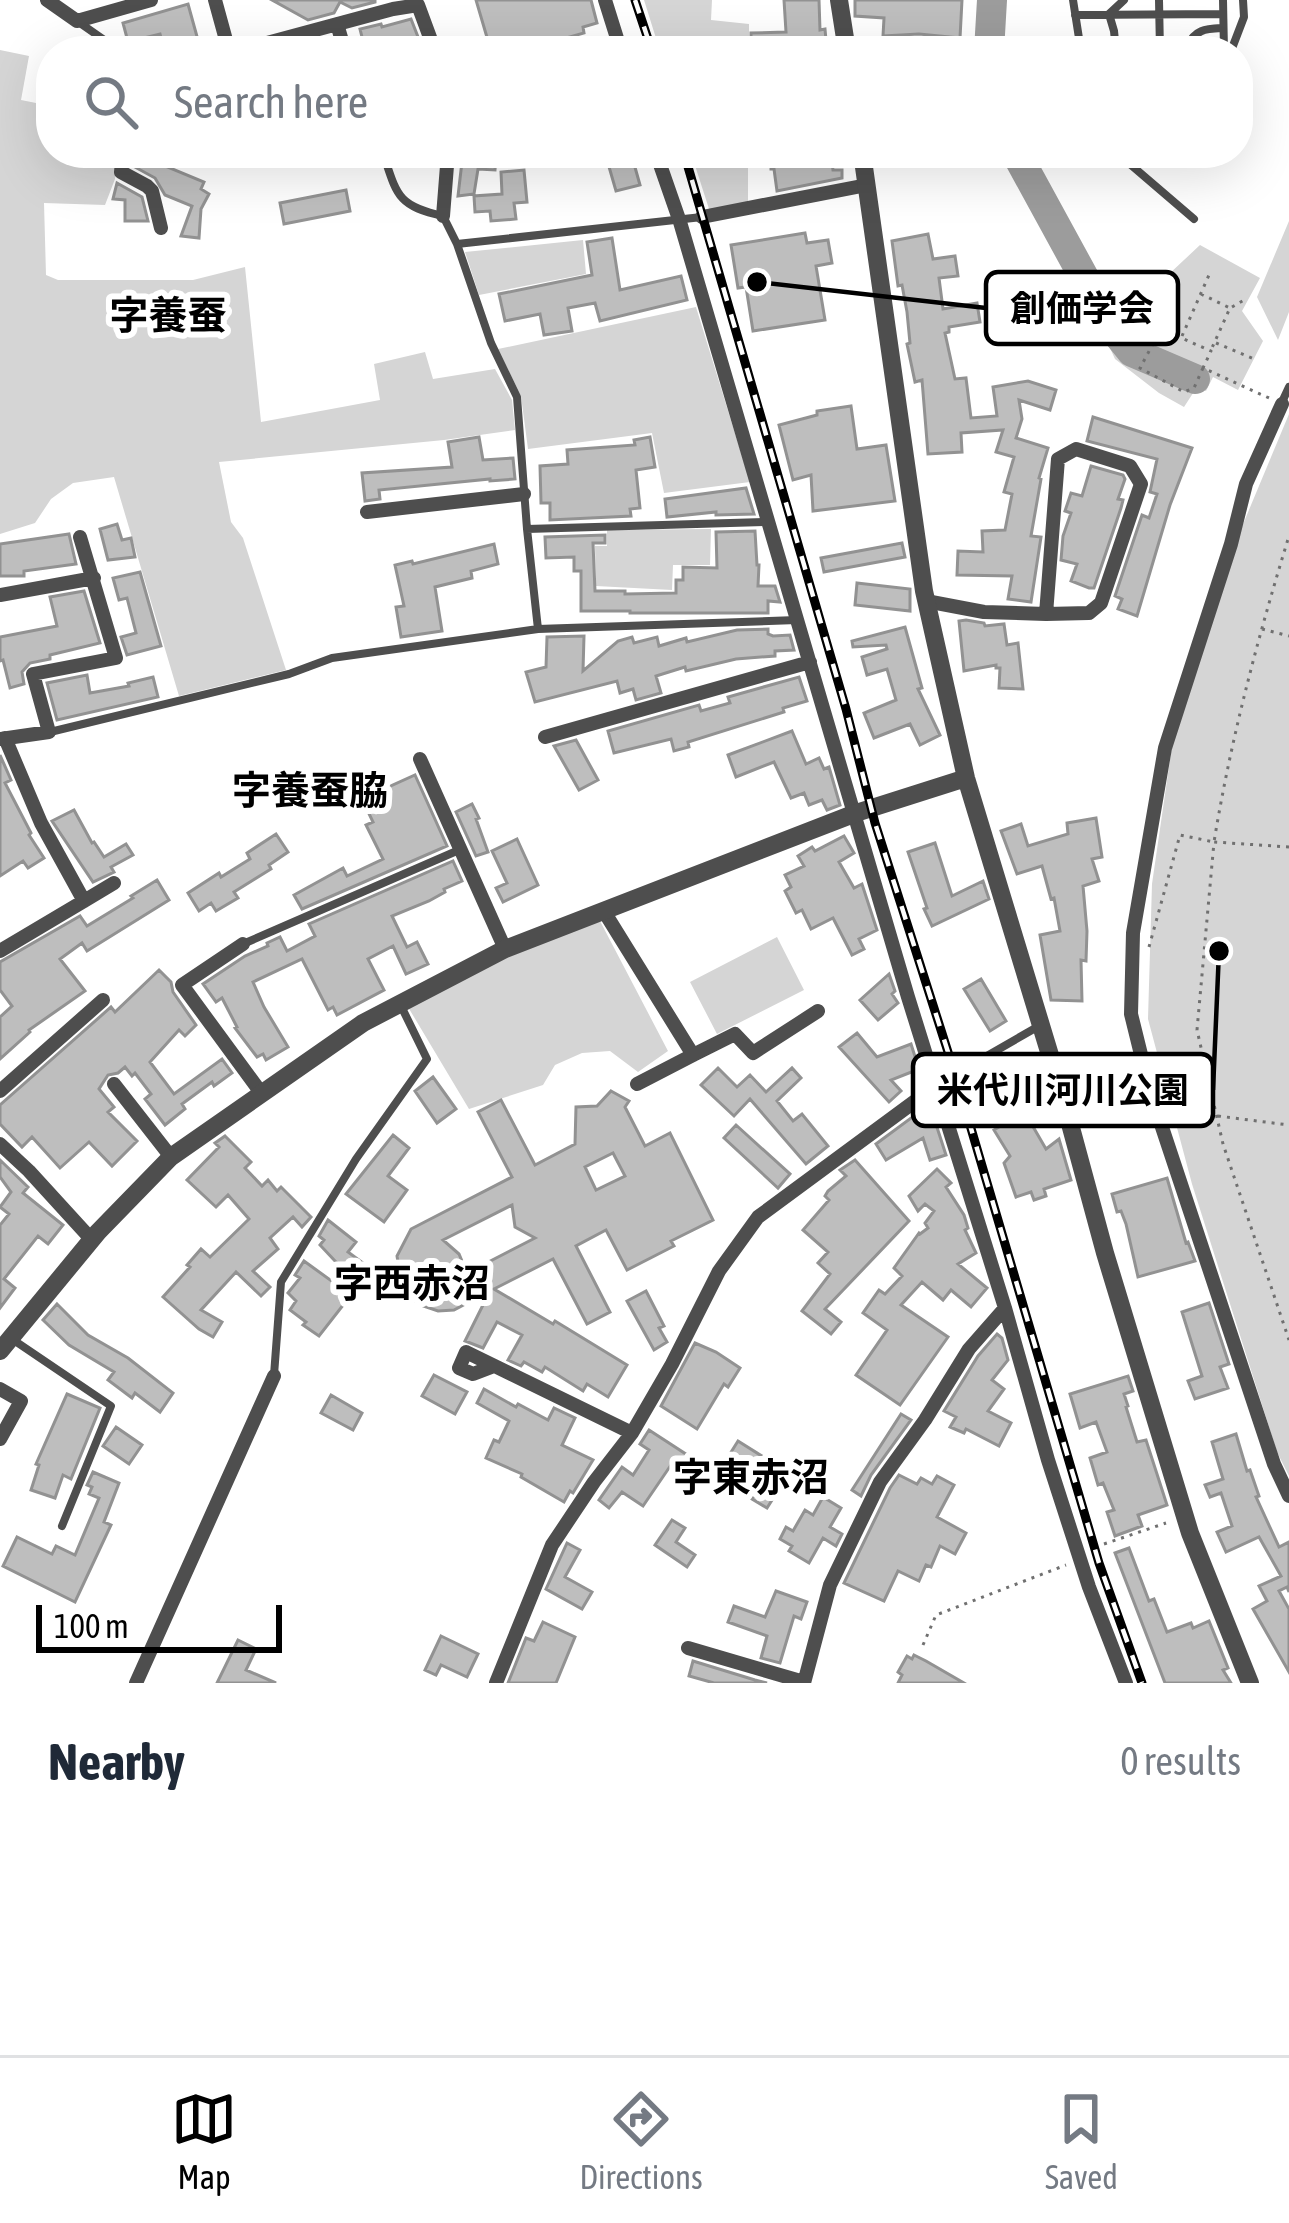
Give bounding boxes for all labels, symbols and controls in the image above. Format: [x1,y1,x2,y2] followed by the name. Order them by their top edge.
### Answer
[36,36,1253,168] search box
[78,69,144,135] icon: search
[174,76,368,128] text: Search here
[986,272,1178,344] callout: 創価学会
[1010,287,1154,329] text: 創価学会
[109,293,227,337] district label: 字養蚕
[232,768,388,812] district label: 字養蚕脇
[913,1054,1213,1126] callout: 米代川河川公園
[937,1069,1189,1111] text: 米代川河川公園
[334,1261,490,1305] district label: 字西赤沼
[673,1455,829,1499] district label: 字東赤沼
[36,1599,282,1652] scale bar
[54,1607,129,1645] text: 100 m
[48,1732,185,1791] text: Nearby
[1120,1739,1241,1783] text: 0 results
[171,2086,237,2196] tab: Map
[579,2086,703,2196] tab: Directions
[1045,2086,1118,2196] tab: Saved

